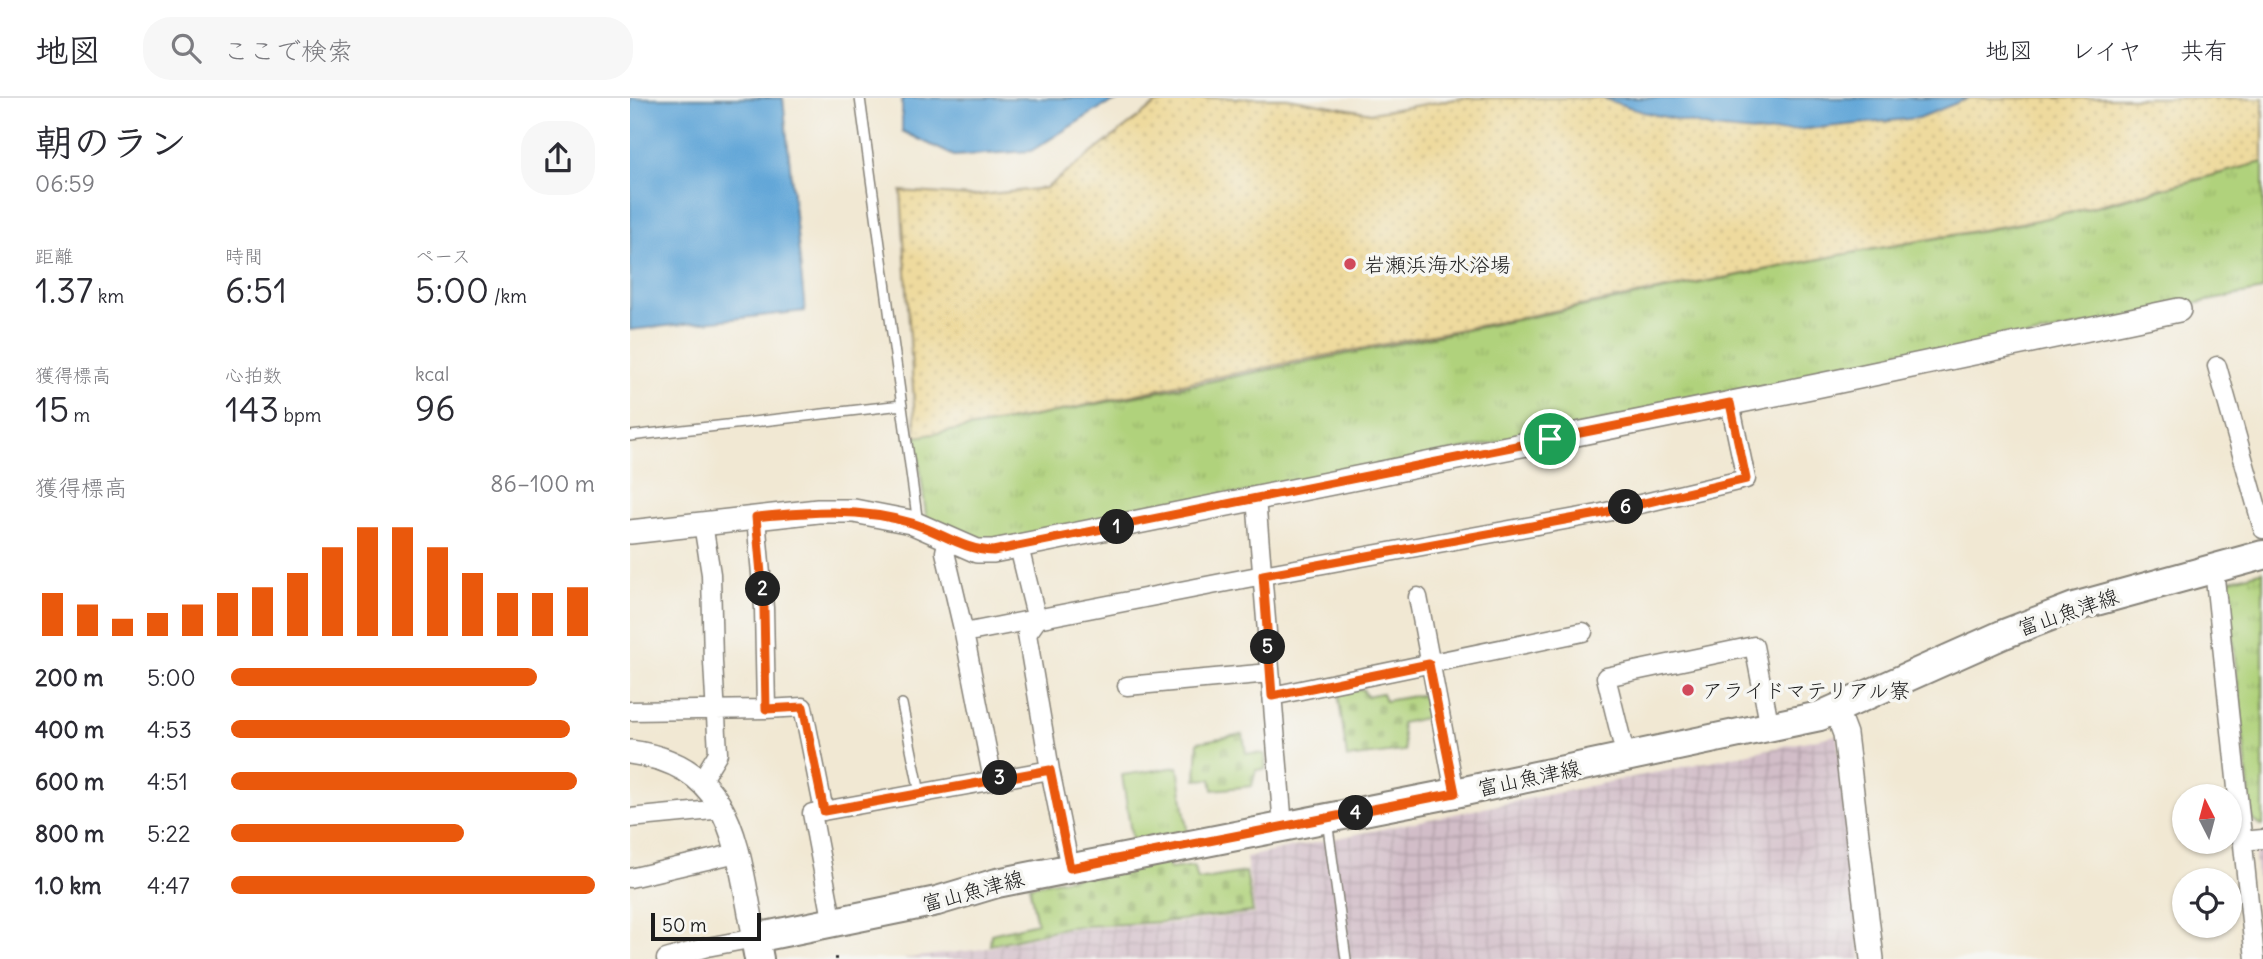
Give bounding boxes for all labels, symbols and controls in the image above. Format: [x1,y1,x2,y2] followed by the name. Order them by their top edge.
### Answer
[143,17,633,80] search box
[35,29,101,71] text: 地図
[167,29,205,67] icon: search
[223,34,353,67] text: ここで検索
[1985,35,2033,65] text: 地図
[2071,35,2142,65] text: レイヤ
[2180,35,2228,65] text: 共有
[35,119,187,166] text: 朝のラン
[521,121,595,195] button: share
[35,169,95,198] text: 06:59
[35,244,73,268] text: 距離
[225,244,263,268] text: 時間
[415,244,471,268] text: ペース
[1364,251,1511,278] place label: 岩瀬浜海水浴場
[1342,256,1358,272] marker: 岩瀬浜海水浴場
[35,268,93,312] text: 1.37
[225,268,287,312] text: 6:51
[415,268,489,312] text: 5:00
[93,284,124,308] text: km
[489,284,527,308] text: /km
[415,362,449,386] text: kcal
[35,363,111,387] text: 獲得標高
[225,363,282,387] text: 心拍数
[415,386,455,430] text: 96
[35,387,69,431] text: 15
[225,387,279,431] text: 143
[69,403,90,427] text: m
[279,403,322,427] text: bpm
[1520,409,1580,469] pin
[1531,420,1569,458] icon: arrive
[490,469,595,498] text: 86–100 m
[35,473,127,502] text: 獲得標高
[1608,490,1644,524] pin: 6
[1620,494,1631,518] text: 6
[1100,510,1134,544] pin: 1
[1113,514,1120,538] text: 1
[746,572,780,606] pin: 2
[757,576,768,600] text: 2
[2014,582,2122,642] street label: 富山魚津線
[1250,630,1286,664] pin: 5
[1262,634,1273,658] text: 5
[35,663,104,692] text: 200 m
[147,663,196,692] text: 5:00
[1702,677,1910,704] place label: アライドマテリアル寮
[1680,682,1696,698] marker: アライドマテリアル寮
[35,715,104,744] text: 400 m
[147,715,192,744] text: 4:53
[1475,754,1583,802] street label: 富山魚津線
[982,760,1018,796] pin: 3
[994,765,1005,789] text: 3
[35,767,104,796] text: 600 m
[147,767,188,796] text: 4:51
[2172,784,2242,854] north arrow
[2172,784,2242,938] map controls
[1338,796,1374,830] pin: 4
[1350,800,1361,824] text: 4
[35,819,104,848] text: 800 m
[147,819,191,848] text: 5:22
[919,864,1027,918] street label: 富山魚津線
[2172,868,2242,938] button: locate
[35,871,101,900] text: 1.0 km
[147,871,190,900] text: 4:47
[651,910,761,942] scale bar
[662,913,707,937] text: 50 m

